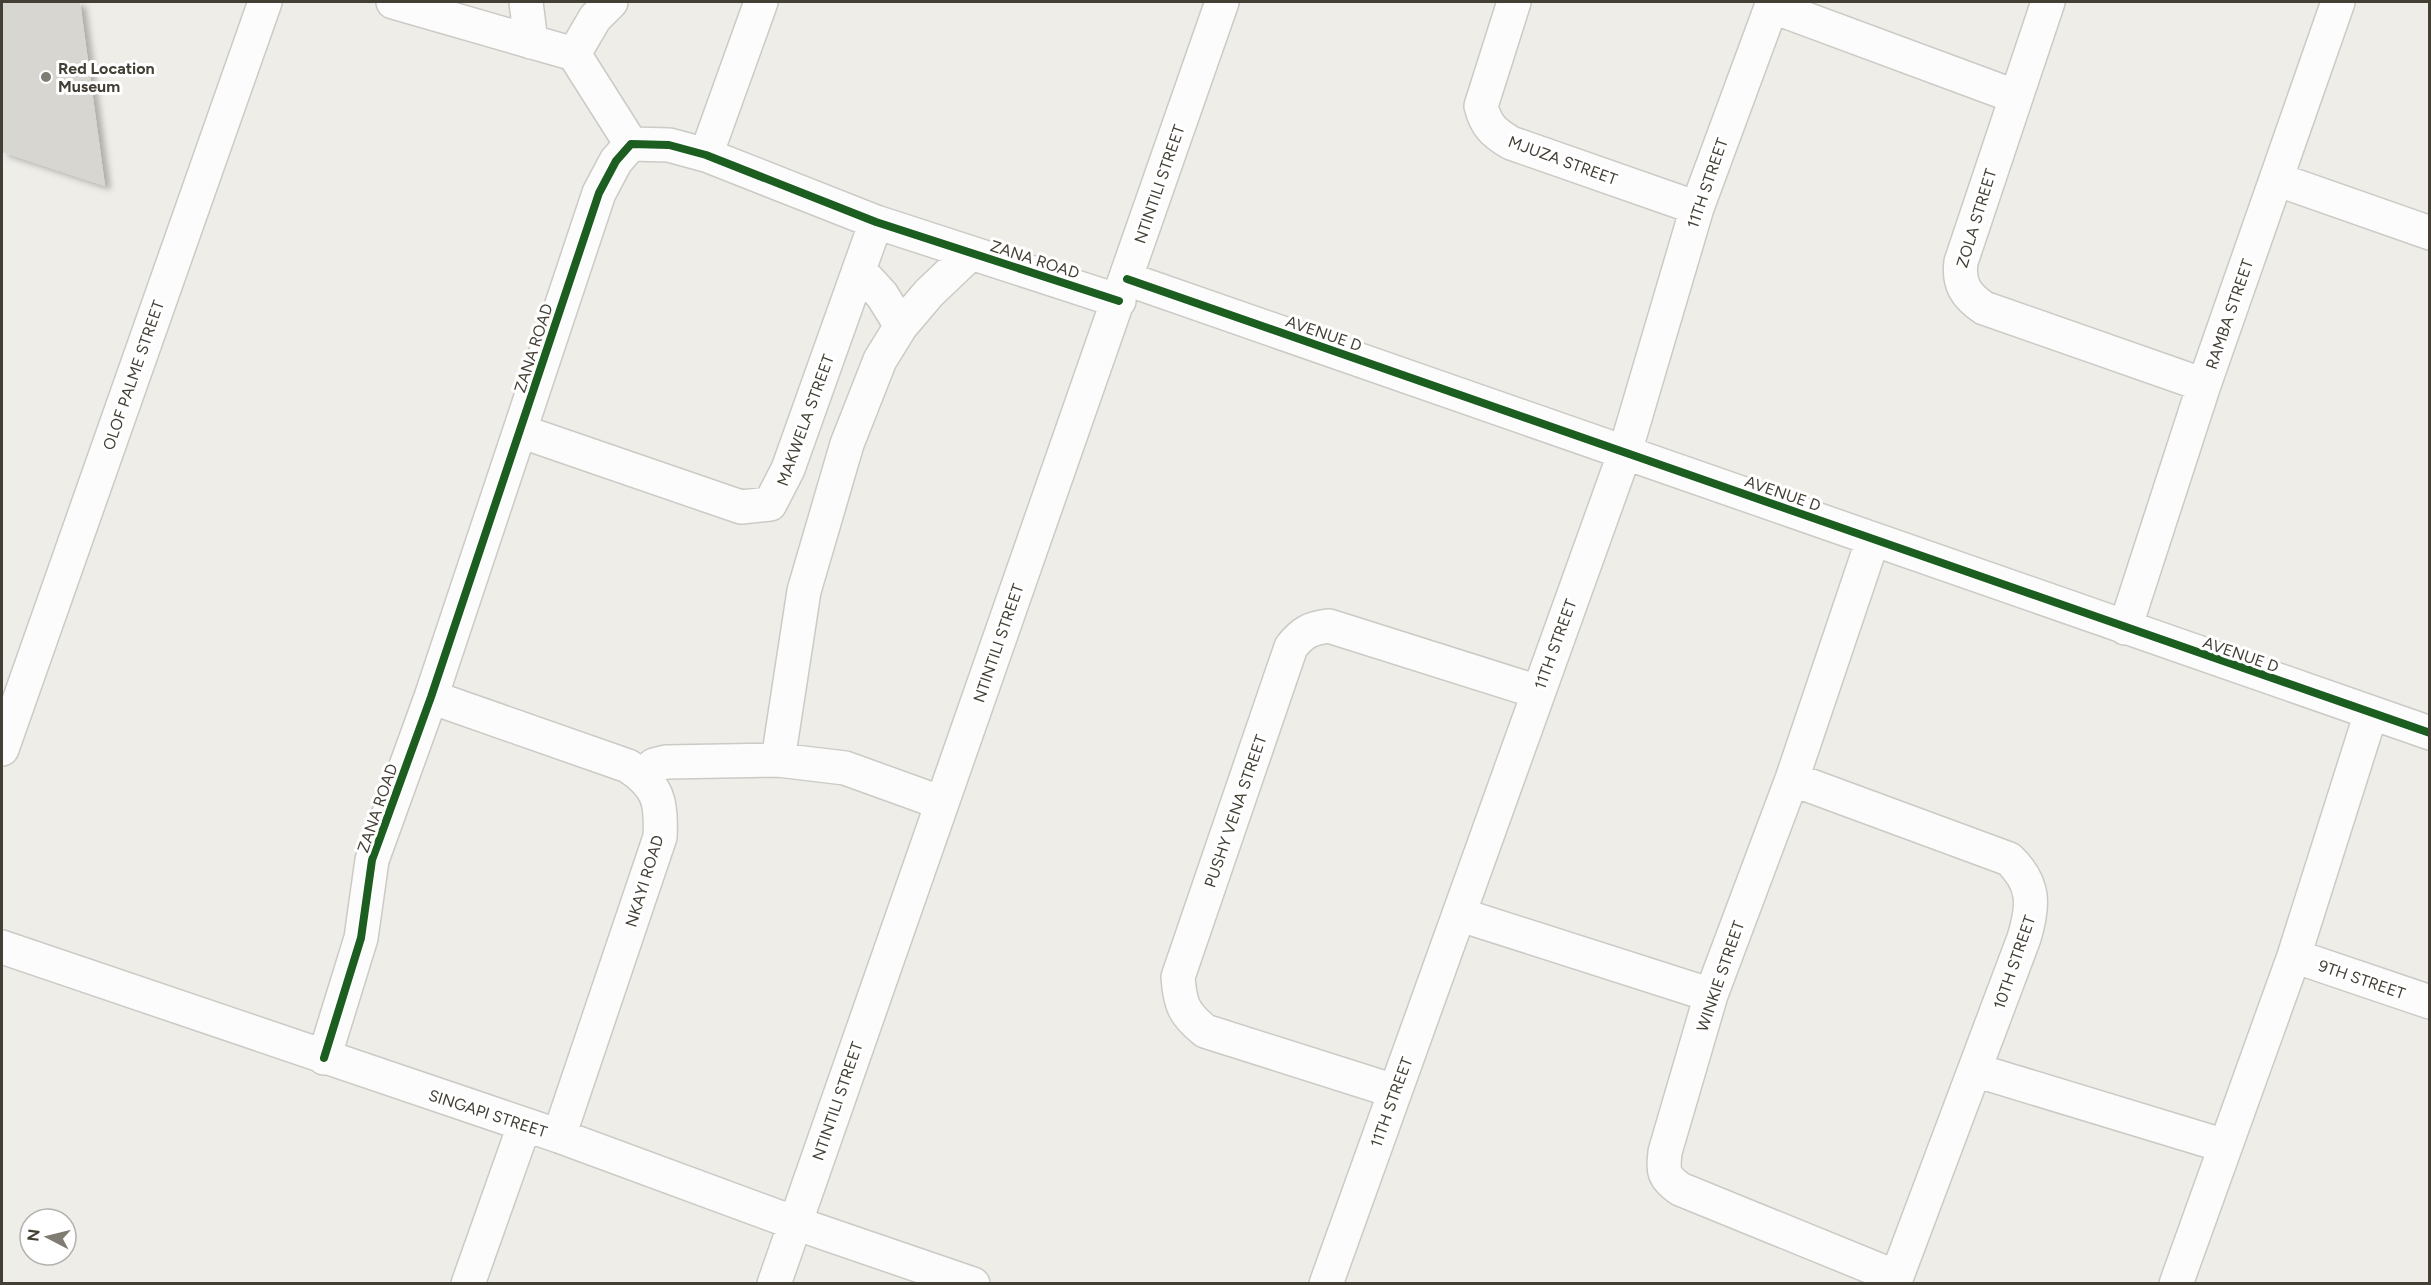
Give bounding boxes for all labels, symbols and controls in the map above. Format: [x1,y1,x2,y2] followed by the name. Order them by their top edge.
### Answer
[58,59,155,96] place label: Red Location Museum
[39,70,53,84] marker: Red Location Museum
[1130,122,1189,246] street label: NTINTILI STREET
[1506,132,1620,189] street label: MJUZA STREET
[1683,135,1732,231] street label: 11TH STREET
[1952,166,2001,270] street label: ZOLA STREET
[988,236,1082,283] street label: ZANA ROAD
[2202,256,2257,372] street label: RAMBA STREET
[99,298,168,453] street label: OLOF PALME STREET
[510,301,557,395] street label: ZANA ROAD
[1283,312,1364,355] street label: AVENUE D
[773,352,838,489] street label: MAKWELA STREET
[1742,472,1823,515] street label: AVENUE D
[969,581,1028,705] street label: NTINTILI STREET
[1530,596,1581,692] street label: 11TH STREET
[2200,633,2281,676] street label: AVENUE D
[1200,732,1271,890] street label: PUSHY VENA STREET
[353,761,402,855] street label: ZANA ROAD
[621,833,667,929] street label: NKAYI ROAD
[1990,913,2039,1012] street label: 10TH STREET
[1693,918,1748,1034] street label: WINKIE STREET
[2316,956,2408,1003] street label: 9TH STREET
[808,1039,867,1163] street label: NTINTILI STREET
[1366,1054,1417,1150] street label: 11TH STREET
[426,1085,550,1142] street label: SINGAPI STREET
[18,1207,78,1267] north arrow
[23,1228,44,1243] text: N

